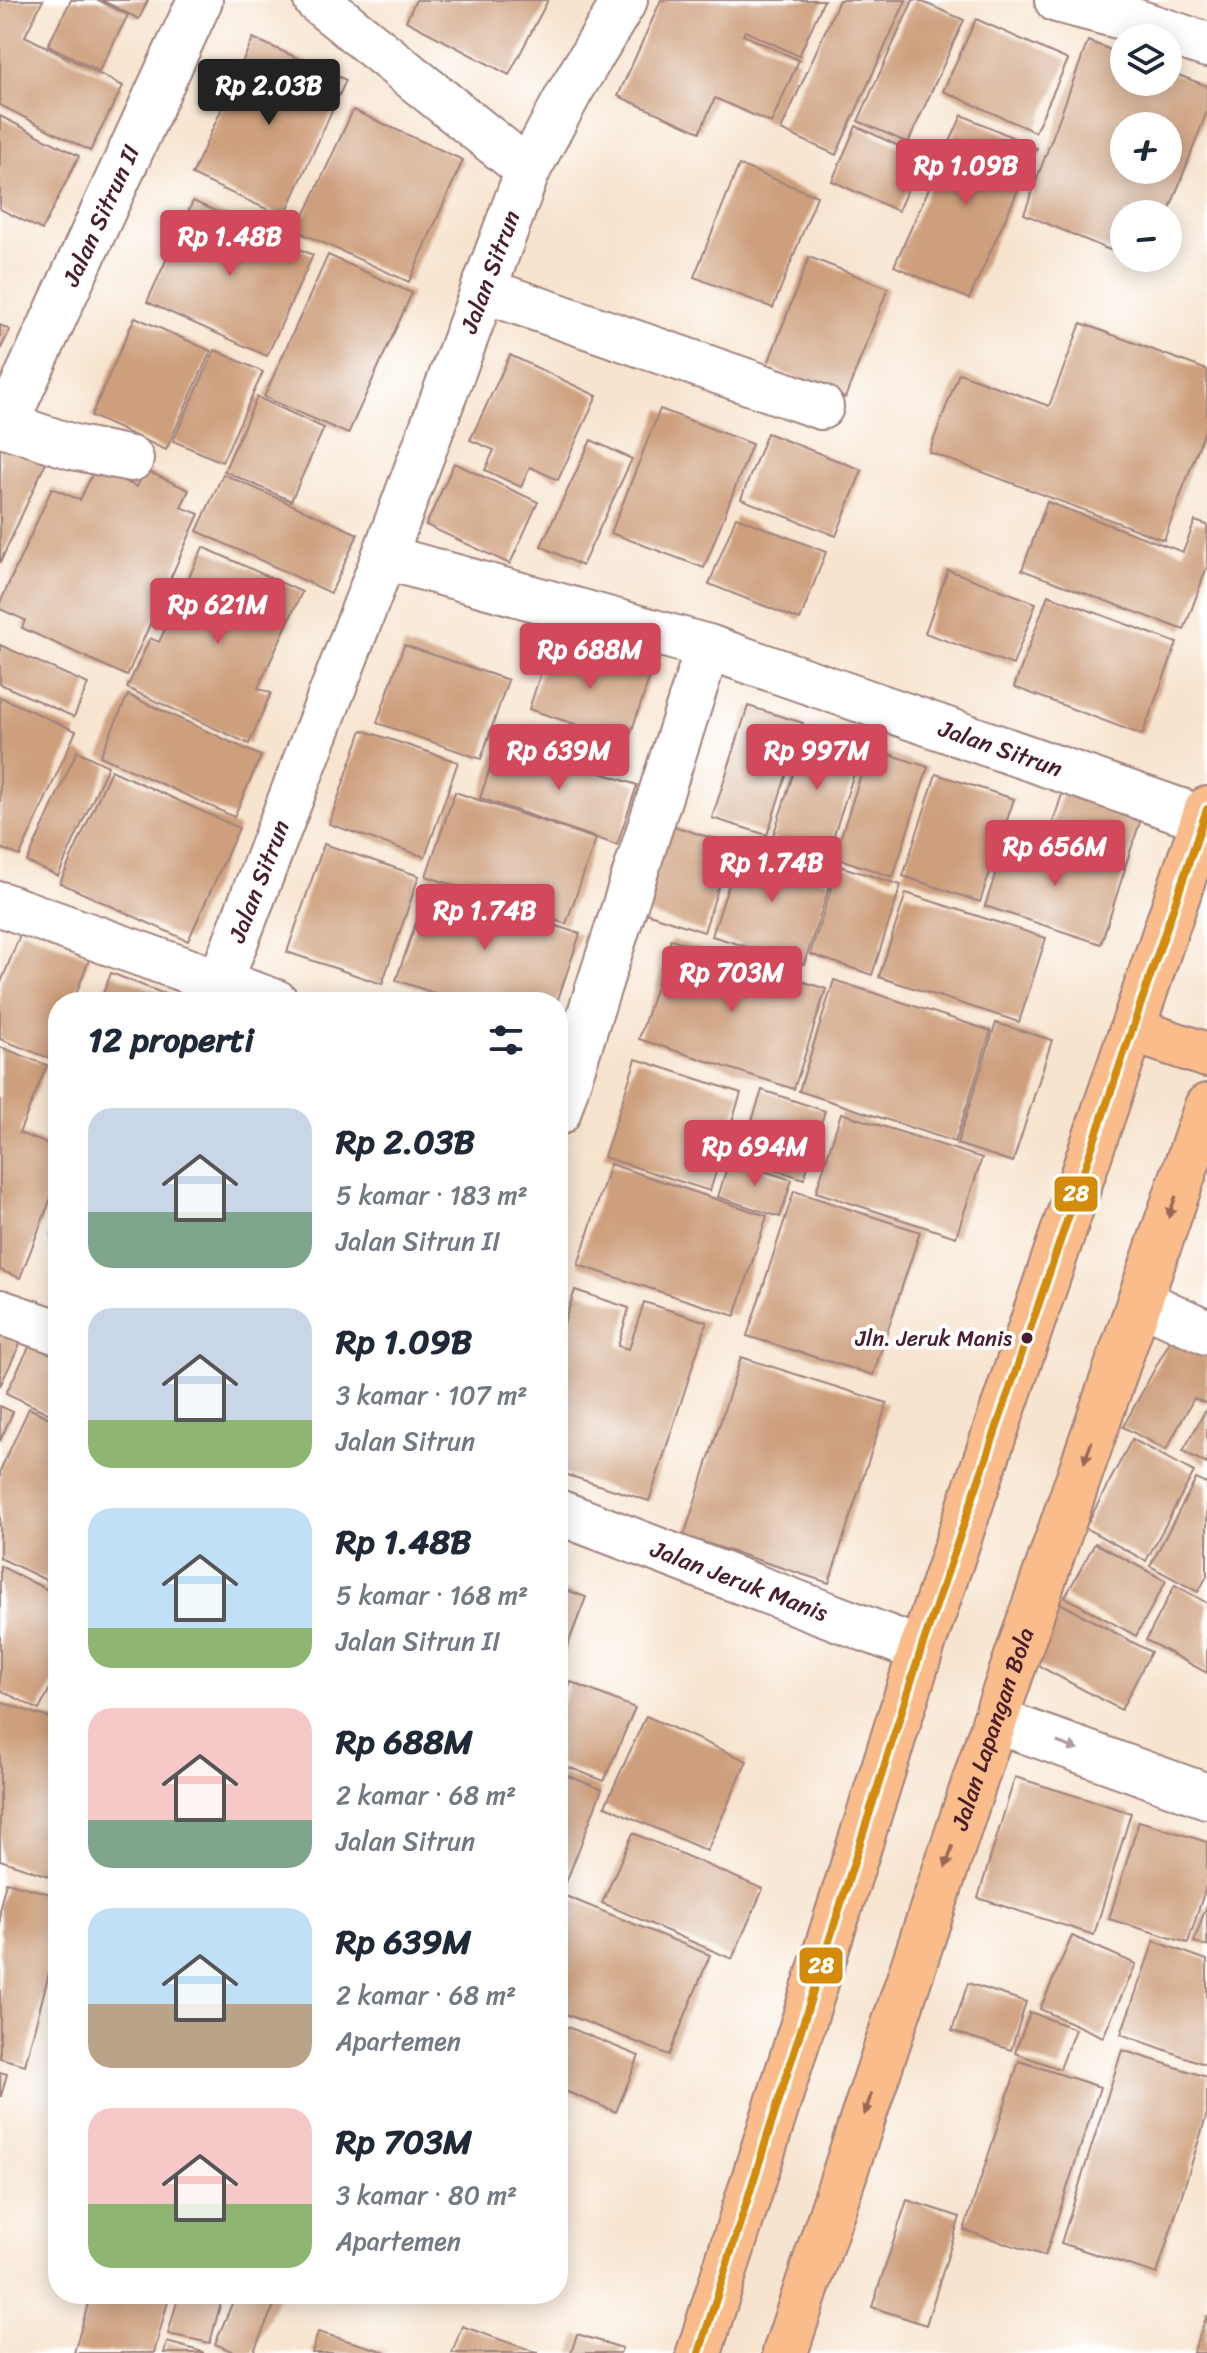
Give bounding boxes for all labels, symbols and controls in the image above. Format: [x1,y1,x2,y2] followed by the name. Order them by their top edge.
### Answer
[1110,24,1182,272] map controls
[1110,24,1182,96] button: layers
[186,59,352,127] pin: Rp 2.03B
[216,62,322,108] text: Rp 2.03B
[1110,112,1182,184] button: +
[50,137,152,294] street label: Jalan Sitrun II
[883,139,1049,207] pin: Rp 1.09B
[914,142,1018,188] text: Rp 1.09B
[1110,200,1182,272] button: −
[448,204,532,340] street label: Jalan Sitrun
[147,210,313,278] pin: Rp 1.48B
[178,213,282,259] text: Rp 1.48B
[144,578,292,646] pin: Rp 621M
[168,581,268,627] text: Rp 621M
[516,623,664,691] pin: Rp 688M
[538,626,642,672] text: Rp 688M
[932,707,1068,789] street label: Jalan Sitrun
[485,724,633,792] pin: Rp 639M
[743,724,891,792] pin: Rp 997M
[507,727,611,773] text: Rp 639M
[764,727,870,773] text: Rp 997M
[216,814,302,950] street label: Jalan Sitrun
[981,820,1129,888] pin: Rp 656M
[1003,823,1107,869] text: Rp 656M
[689,836,855,904] pin: Rp 1.74B
[721,839,823,885] text: Rp 1.74B
[402,884,568,952] pin: Rp 1.74B
[434,887,536,933] text: Rp 1.74B
[658,946,806,1014] pin: Rp 703M
[680,949,784,995] text: Rp 703M
[88,1010,254,1070] text: 12 properti
[484,1018,528,1062] icon: filters
[336,1112,475,1172] text: Rp 2.03B
[681,1120,829,1188] pin: Rp 694M
[702,1123,808,1169] text: Rp 694M
[152,1140,248,1236] icon: home
[336,1172,528,1218] text: 5 kamar · 183 m²
[1062,1174,1090,1213] text: 28
[1053,1175,1099,1213] line badge: 28
[1166,1195,1178,1219] one-way arrow
[336,1218,500,1264] text: Jalan Sitrun II
[336,1312,472,1372] text: Rp 1.09B
[855,1319,1012,1358] place label: Jln. Jeruk Manis
[1019,1330,1035,1346] marker: Jln. Jeruk Manis
[152,1340,248,1436] icon: home
[336,1372,527,1418] text: 3 kamar · 107 m²
[336,1418,475,1464] text: Jalan Sitrun
[1081,1441,1093,1465] one-way arrow
[336,1512,472,1572] text: Rp 1.48B
[644,1528,834,1634] street label: Jalan Jeruk Manis
[152,1540,248,1636] icon: home
[336,1572,528,1618] text: 5 kamar · 168 m²
[336,1618,500,1664] text: Jalan Sitrun II
[939,1622,1046,1836] street label: Jalan Lapangan Bola
[336,1712,473,1772] text: Rp 688M
[152,1740,248,1836] icon: home
[1056,1741,1080,1753] one-way arrow
[336,1772,516,1818] text: 2 kamar · 68 m²
[336,1818,475,1864] text: Jalan Sitrun
[943,1846,955,1870] one-way arrow
[336,1912,471,1972] text: Rp 639M
[152,1940,248,2036] icon: home
[798,1946,844,1985] line badge: 28
[807,1946,835,1985] text: 28
[336,1972,516,2018] text: 2 kamar · 68 m²
[336,2018,461,2064] text: Apartemen
[861,2093,873,2117] one-way arrow
[336,2112,472,2172] text: Rp 703M
[152,2140,248,2236] icon: home
[336,2172,517,2218] text: 3 kamar · 80 m²
[336,2218,461,2264] text: Apartemen

